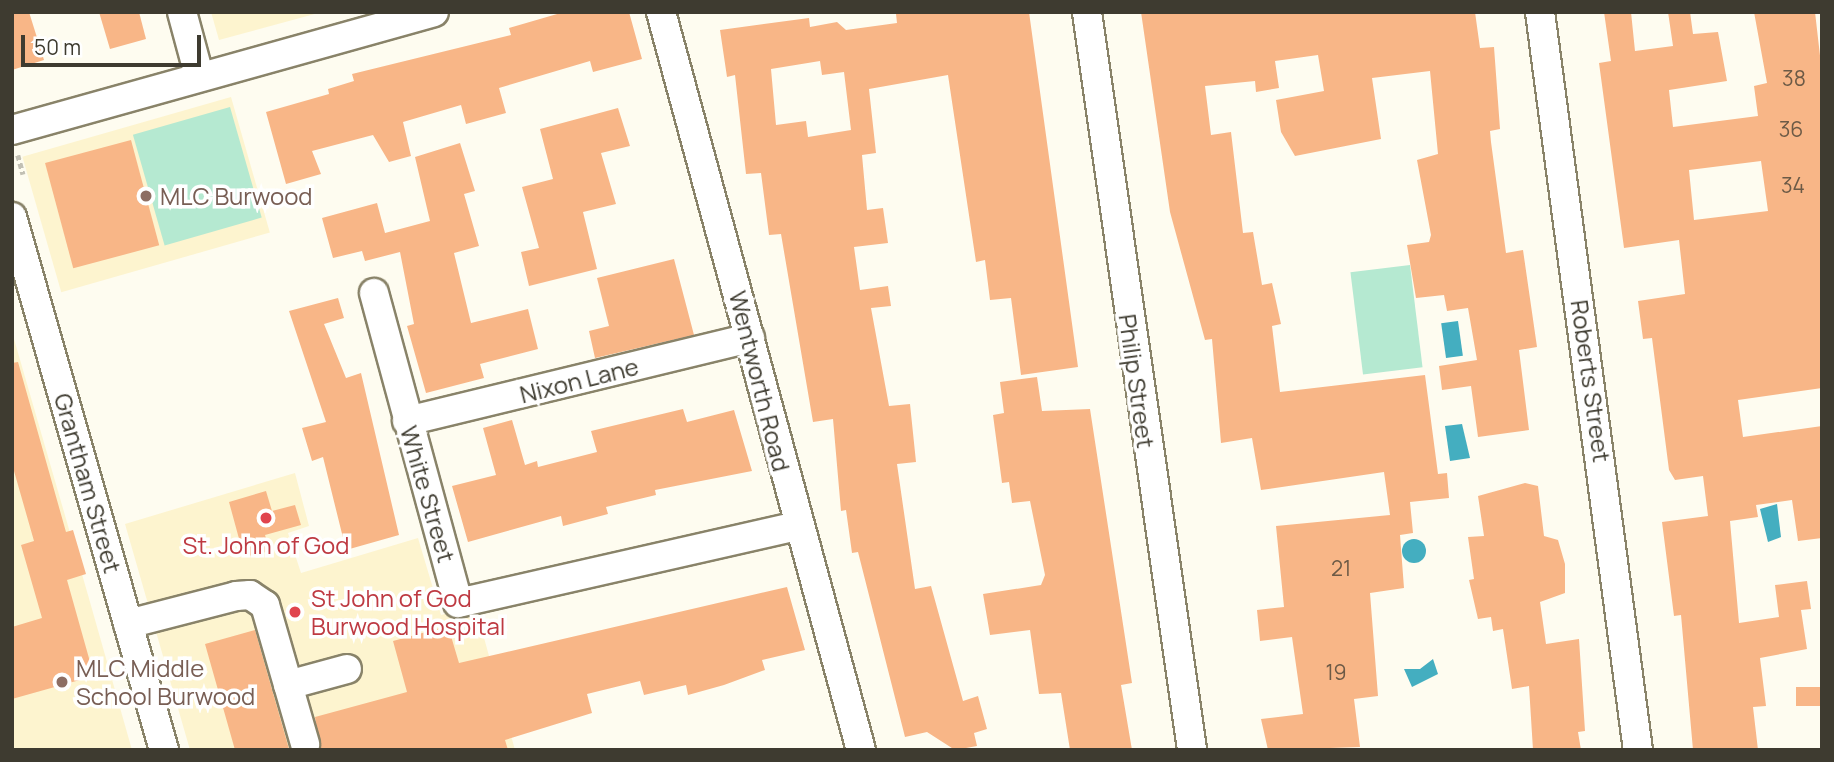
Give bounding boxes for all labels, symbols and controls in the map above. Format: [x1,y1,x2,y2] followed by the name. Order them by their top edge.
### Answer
[24,21,205,65] scale bar
[34,33,81,61] text: 50 m
[1782,65,1806,91] house number: 38
[1779,116,1803,142] house number: 36
[1781,172,1805,198] house number: 34
[160,182,313,210] place label: MLC Burwood
[138,188,154,204] marker: MLC Burwood
[724,288,796,474] street label: Wentworth Road
[1565,298,1617,464] street label: Roberts Street
[1113,312,1161,450] street label: Philip Street
[517,351,641,409] street label: Nixon Lane
[49,390,127,576] street label: Grantham Street
[395,422,461,566] street label: White Street
[256,508,276,528] marker: St. John of God
[183,531,349,559] place label: St. John of God
[1331,555,1351,581] house number: 21
[311,584,505,640] place label: St John of God Burwood Hospital
[285,602,305,622] marker: St John of God Burwood Hospital
[76,654,255,710] place label: MLC Middle School Burwood
[1325,659,1347,685] house number: 19
[54,674,70,690] marker: MLC Middle School Burwood

